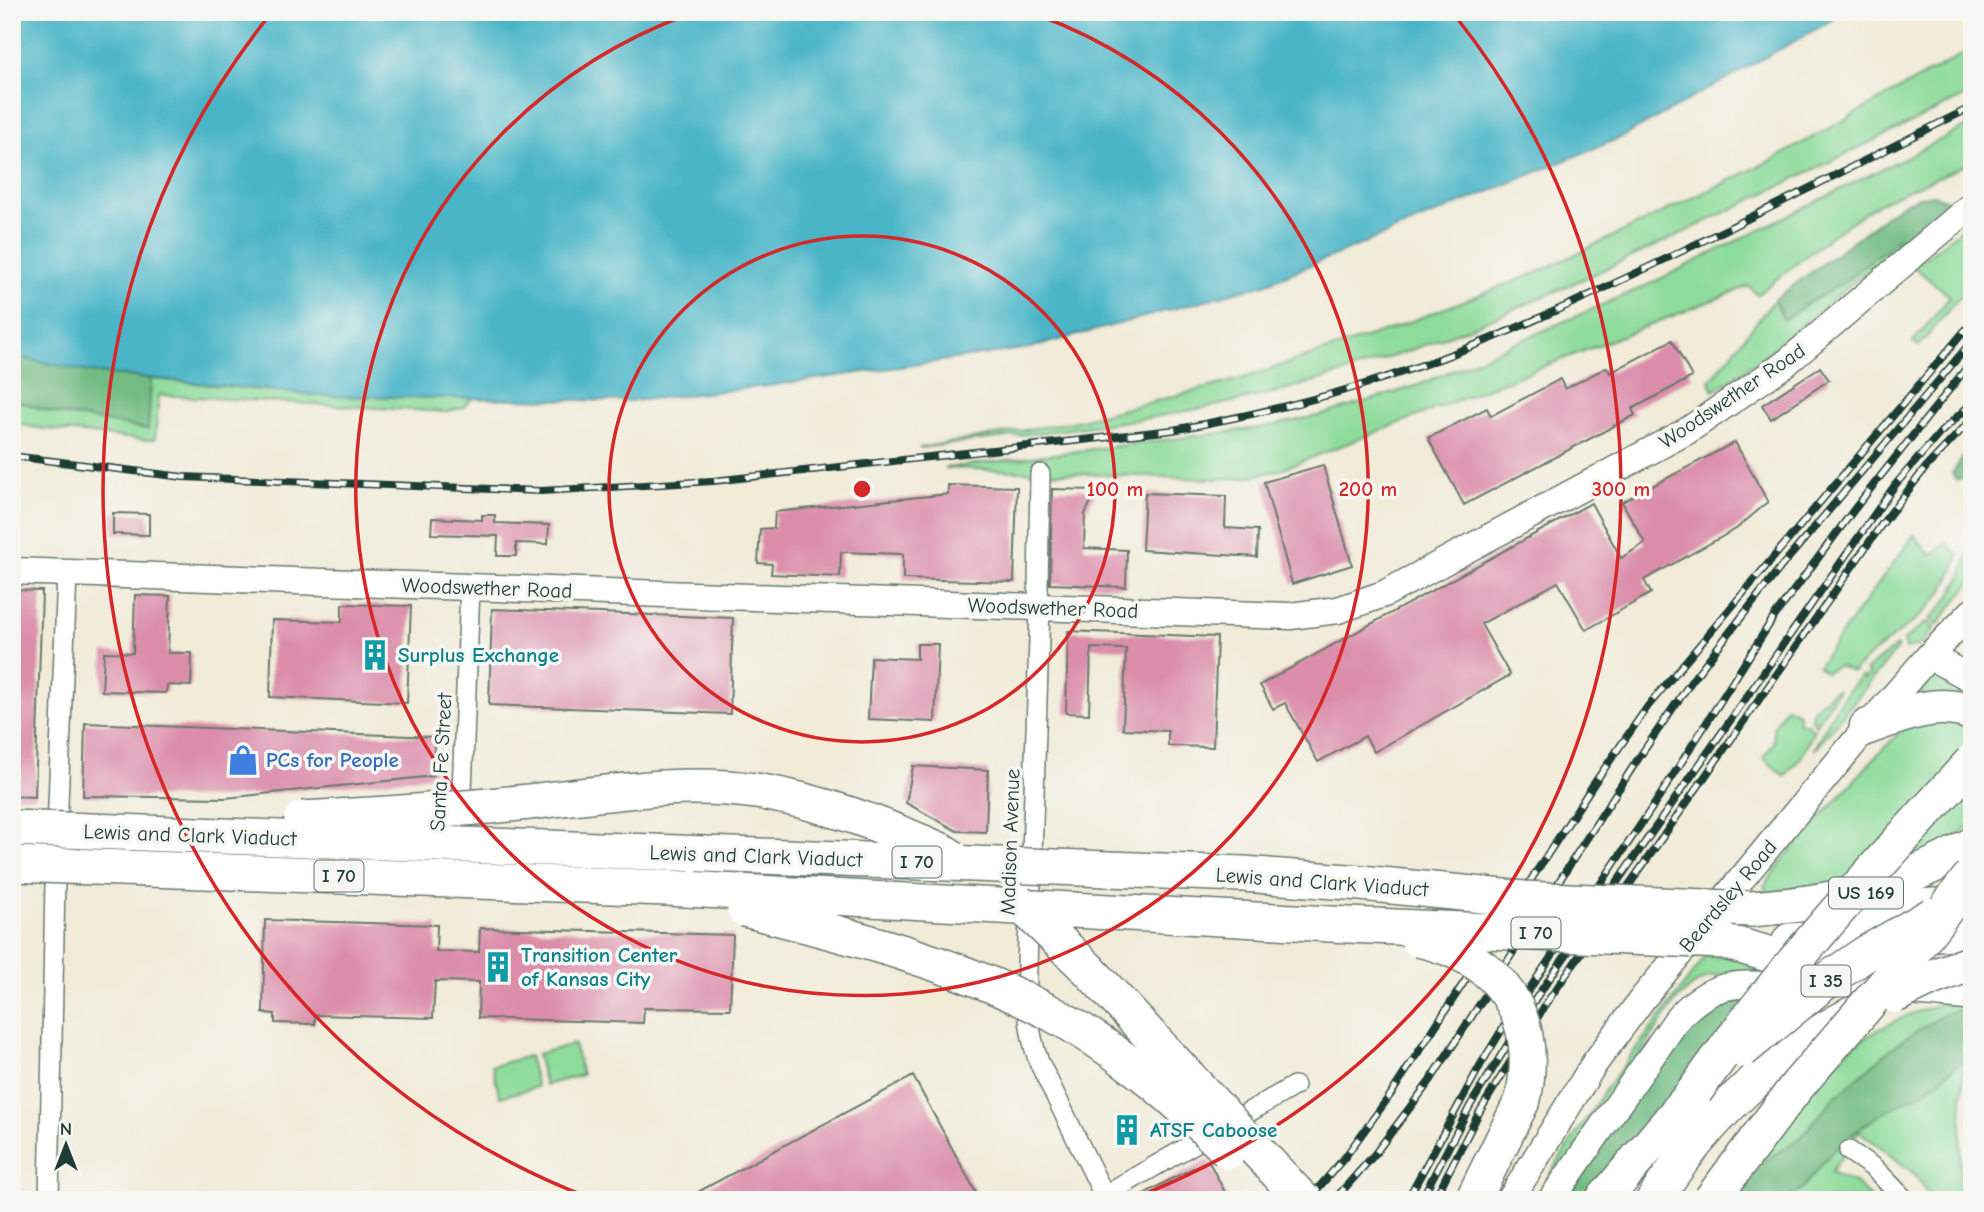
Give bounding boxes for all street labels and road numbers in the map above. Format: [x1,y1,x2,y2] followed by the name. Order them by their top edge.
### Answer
[1655,338,1809,454] street label: Woodswether Road
[401,573,573,603] street label: Woodswether Road
[967,593,1139,623] street label: Woodswether Road
[425,691,457,832] street label: Santa Fe Street
[995,768,1025,916] street label: Madison Avenue
[83,819,298,851] street label: Lewis and Clark Viaduct
[1674,835,1782,957] street label: Beardsley Road
[649,840,864,872] street label: Lewis and Clark Viaduct
[892,846,942,877] road number: I 70
[314,860,364,891] road number: I 70
[1215,863,1430,901] street label: Lewis and Clark Viaduct
[1829,878,1903,908] road number: US 169
[1512,917,1560,948] road number: I 70
[1801,965,1850,996] road number: I 35

